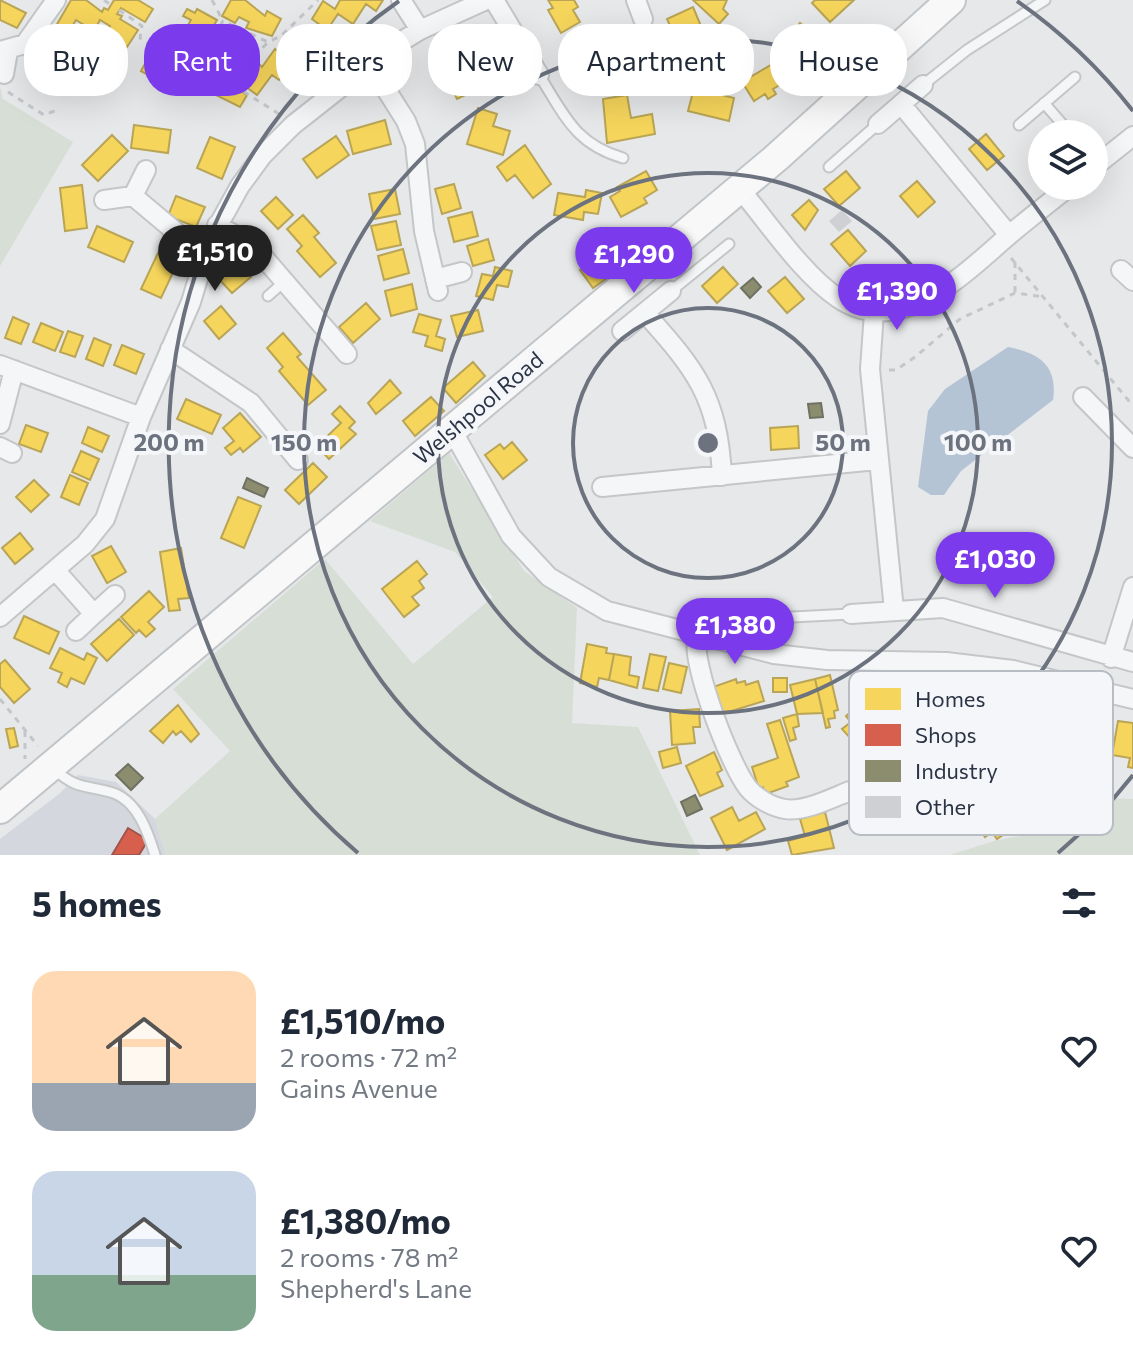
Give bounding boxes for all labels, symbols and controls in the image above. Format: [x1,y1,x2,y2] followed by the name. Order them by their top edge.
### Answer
[24,24,128,96] chip: Buy
[144,24,260,96] chip: Rent
[276,24,412,96] chip: Filters
[428,24,542,96] chip: New
[558,24,754,96] chip: Apartment
[770,24,907,96] chip: House
[1028,120,1108,200] map controls
[1028,120,1108,200] button: layers
[150,225,280,293] pin: £1,510
[569,227,699,295] pin: £1,290
[176,235,254,266] text: £1,510
[593,237,675,268] text: £1,290
[832,264,962,332] pin: £1,390
[856,274,938,305] text: £1,390
[407,345,548,470] street label: Welshpool Road
[134,427,204,456] text: 200 m
[271,427,337,456] text: 150 m
[815,427,871,456] text: 50 m
[944,427,1012,456] text: 100 m
[694,429,722,457] centre of rings
[930,532,1060,600] pin: £1,030
[954,542,1036,573] text: £1,030
[670,598,800,666] pin: £1,380
[694,608,776,639] text: £1,380
[849,671,1113,835] legend
[915,685,985,712] text: Homes
[915,721,976,748] text: Shops
[915,757,998,784] text: Industry
[915,793,975,820] text: Other
[1057,881,1101,925] icon: filters
[32,882,162,924] text: 5 homes
[280,999,445,1041] text: £1,510/mo
[96,1003,192,1099] icon: home
[1057,1029,1101,1073] icon: heart
[280,1041,457,1072] text: 2 rooms · 72 m²
[280,1072,438,1103] text: Gains Avenue
[280,1199,451,1241] text: £1,380/mo
[96,1203,192,1299] icon: home
[1057,1229,1101,1273] icon: heart
[280,1241,459,1272] text: 2 rooms · 78 m²
[280,1272,472,1303] text: Shepherd's Lane

